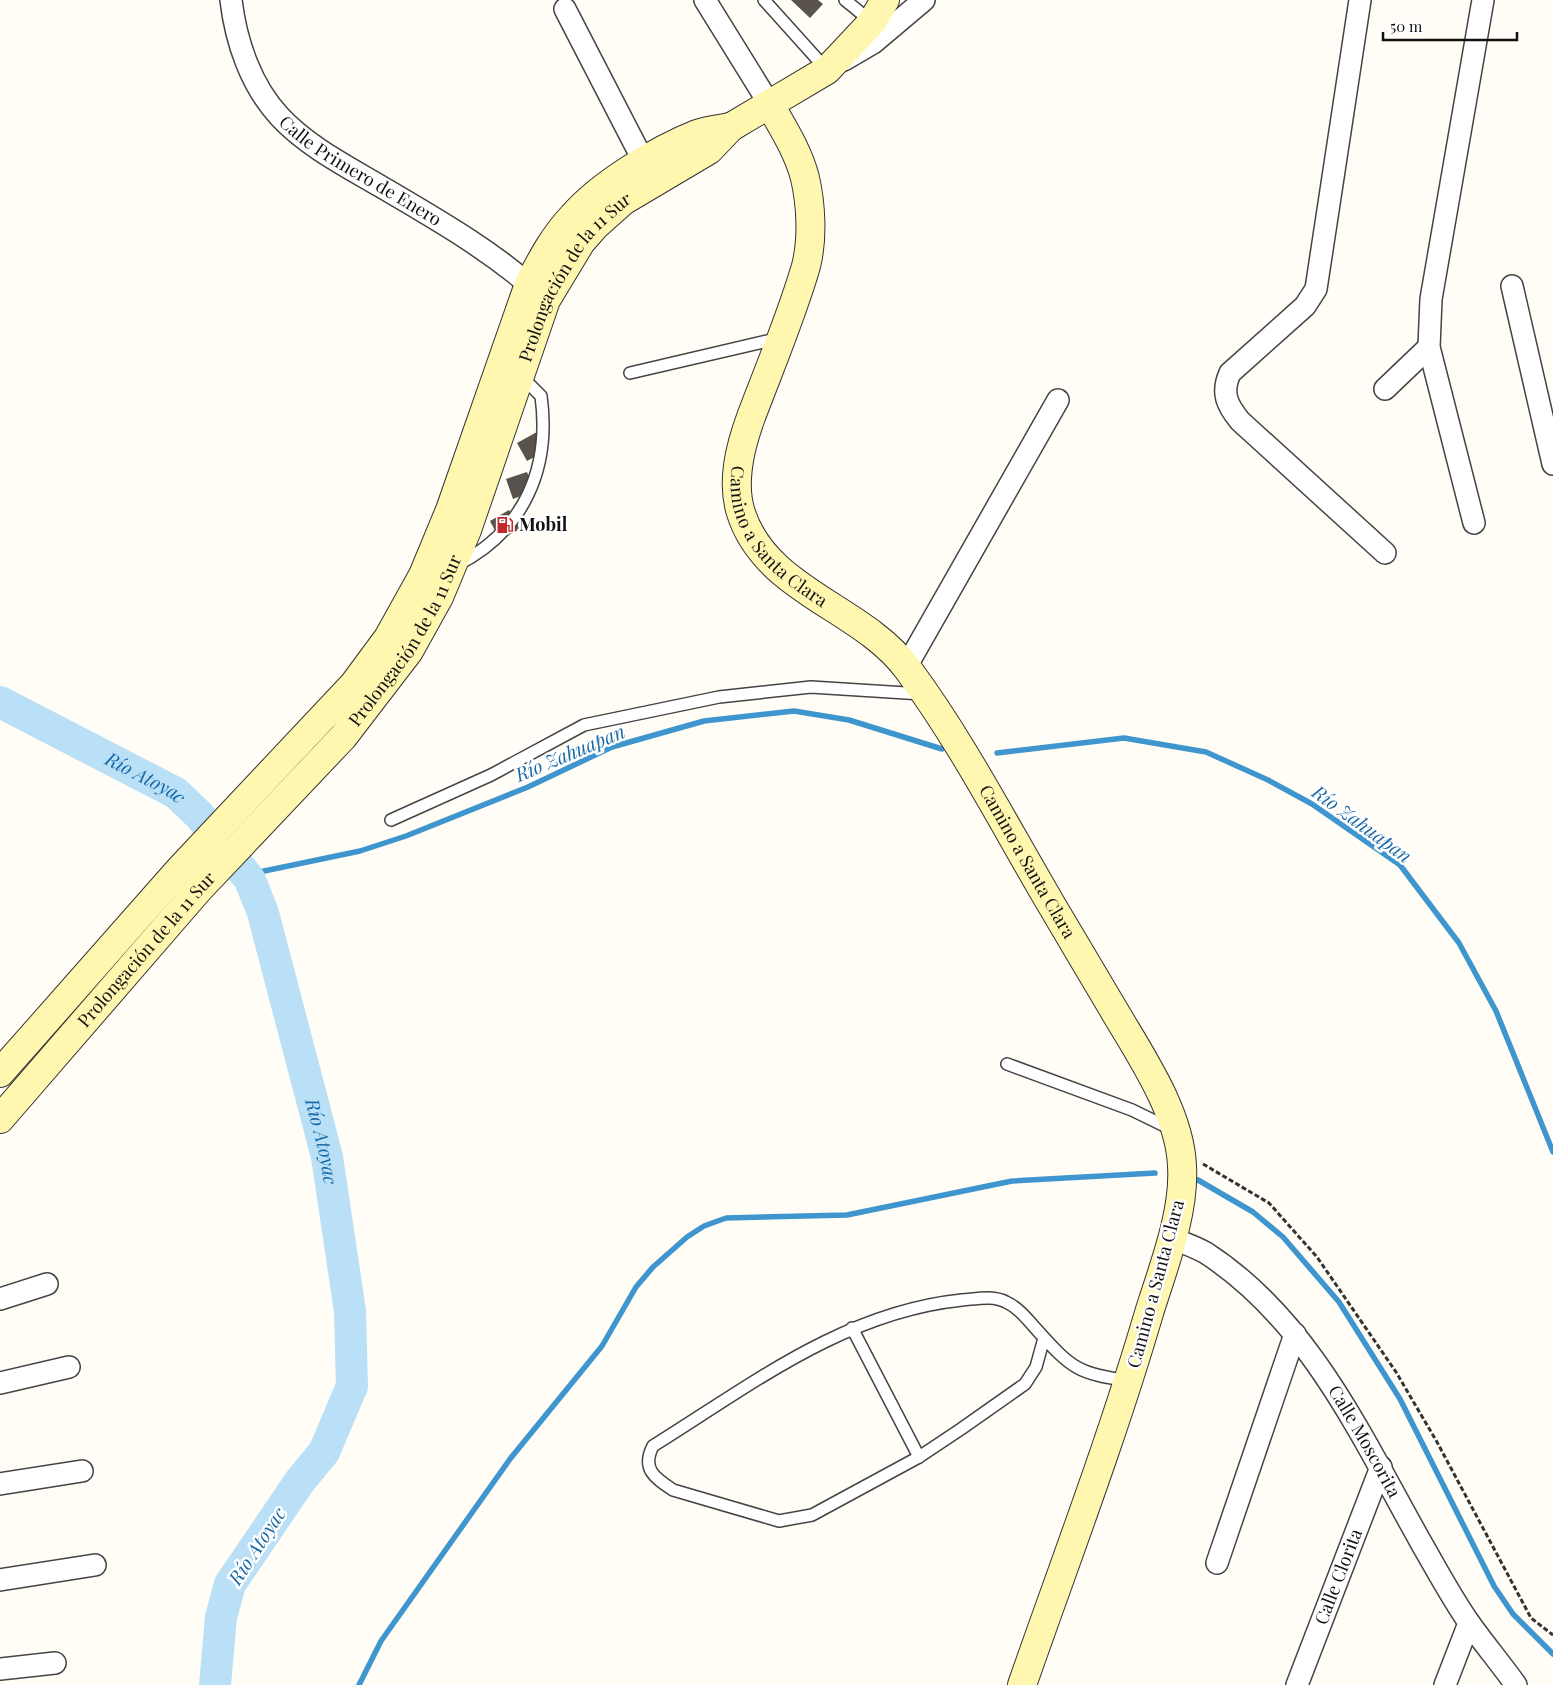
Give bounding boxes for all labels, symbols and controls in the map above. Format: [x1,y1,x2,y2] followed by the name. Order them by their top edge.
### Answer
[1383,10,1517,42] scale bar
[1390,16,1423,36] text: 50 m
[274,110,447,231] street label: Calle Primero de Enero
[513,186,635,365] street label: Prolongación de la 11 Sur
[725,465,832,612] street label: Camino a Santa Clara
[519,512,568,536] place label: Mobil
[495,515,515,535] fuel station icon: Mobil
[343,551,466,731] street label: Prolongación de la 11 Sur
[510,717,628,787] water label: Río Zahuapan
[100,744,193,809] water label: Río Atoyac
[1307,778,1418,868] water label: Río Zahuapan
[974,780,1082,943] street label: Camino a Santa Clara
[72,866,220,1032] street label: Prolongación de la 11 Sur
[300,1094,345,1187] water label: Río Atoyac
[1121,1197,1189,1371] street label: Camino a Santa Clara
[1323,1380,1407,1501] street label: Calle Moscorita
[221,1501,291,1590] water label: Río Atoyac
[1308,1525,1367,1628] street label: Calle Clorita

